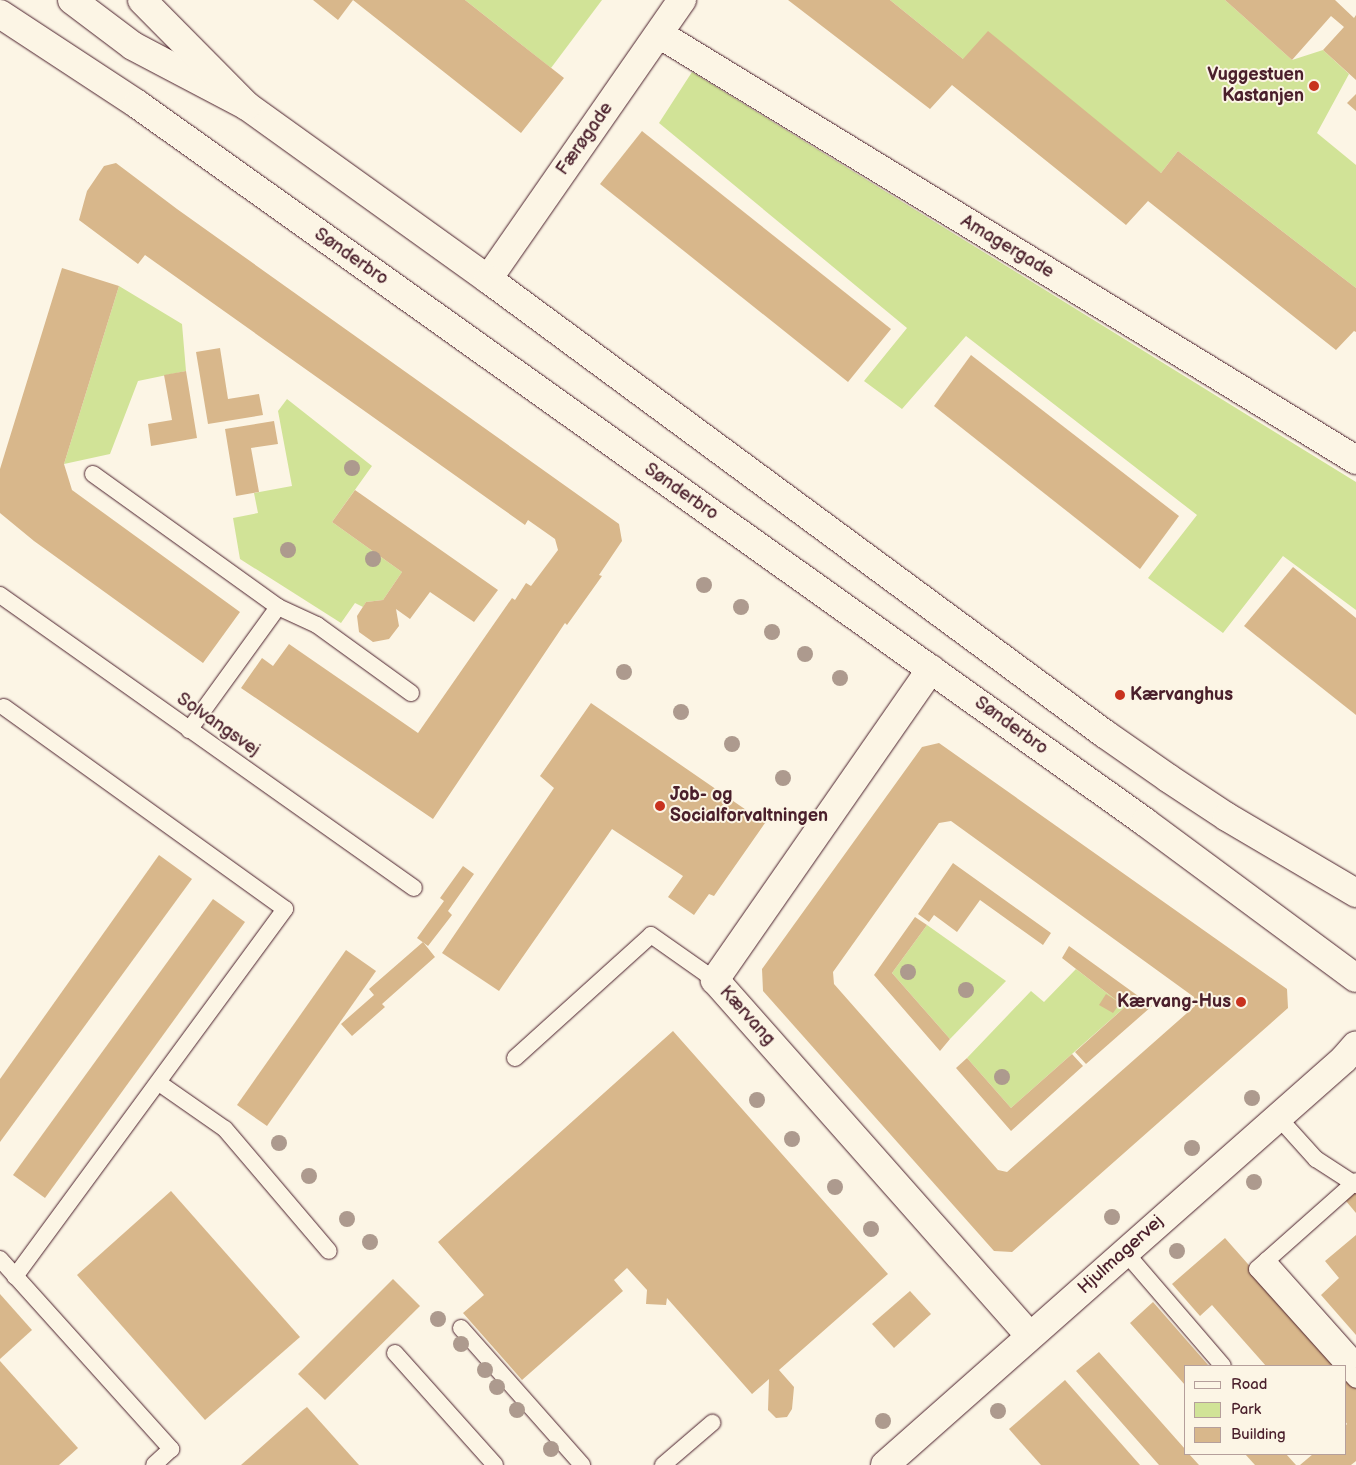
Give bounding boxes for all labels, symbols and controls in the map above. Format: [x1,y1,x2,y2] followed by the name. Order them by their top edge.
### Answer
[1207,65,1304,108] place label: Vuggestuen Kastanjen
[1308,80,1320,92] marker: Vuggestuen Kastanjen
[552,98,618,180] street label: Færøgade
[956,211,1058,283] street label: Amagergade
[310,224,392,290] street label: Sønderbro
[640,459,722,525] street label: Sønderbro
[1130,684,1233,706] place label: Kærvanghus
[172,688,264,762] street label: Solvangsvej
[1114,689,1126,701] marker: Kærvanghus
[970,692,1052,760] street label: Sønderbro
[670,785,828,828] place label: Job- og Socialforvaltningen
[654,800,666,812] marker: Job- og Socialforvaltningen
[715,982,779,1050] street label: Kærvang
[1117,991,1231,1013] place label: Kærvang-Hus
[1235,996,1247,1008] marker: Kærvang-Hus
[1074,1211,1168,1299] street label: Hjulmagervej
[1184,1365,1346,1455] legend
[1231,1375,1267,1394] text: Road
[1231,1400,1261,1419] text: Park
[1231,1425,1286,1444] text: Building

